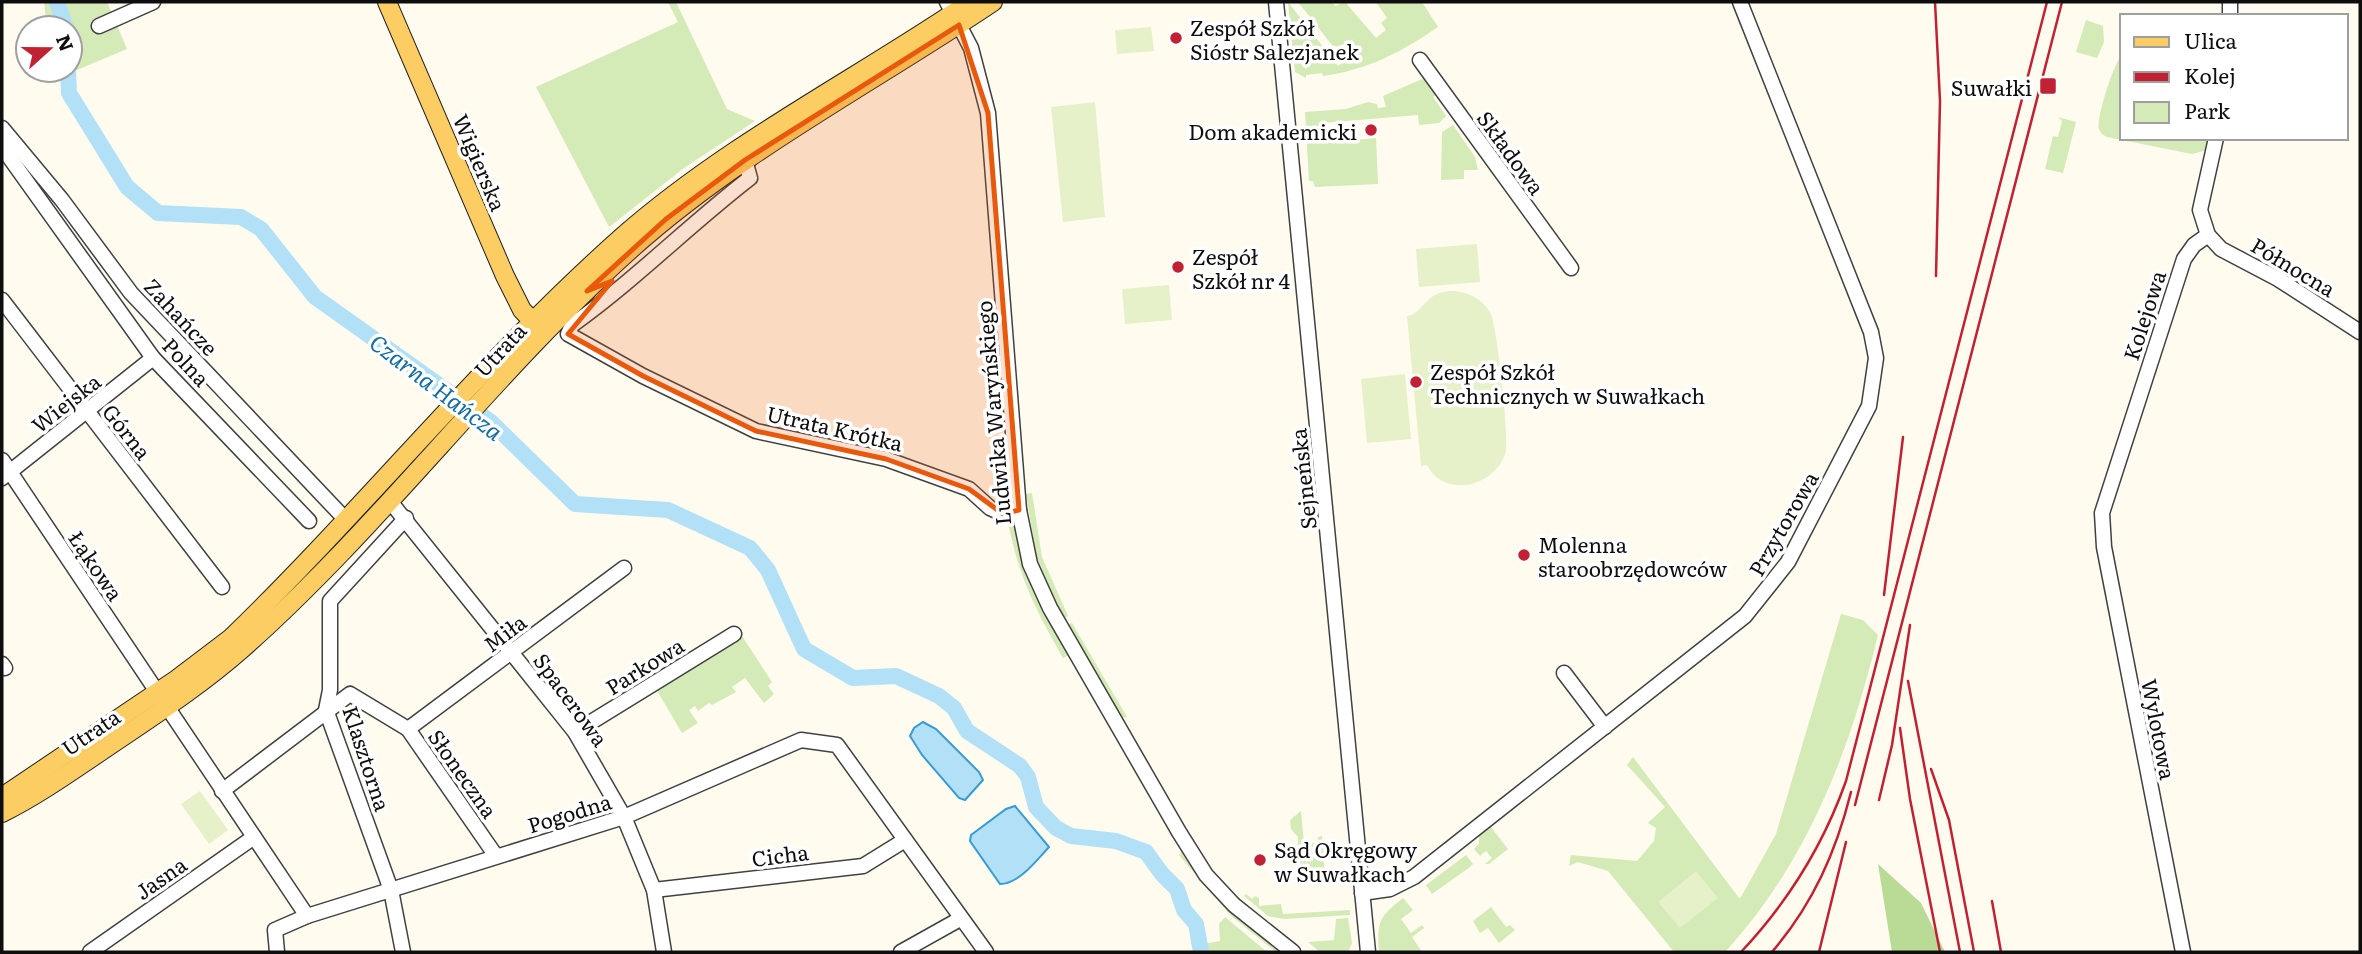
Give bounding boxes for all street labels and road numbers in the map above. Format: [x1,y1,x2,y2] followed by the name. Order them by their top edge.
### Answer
[1471,103,1554,201] street label: Składowa
[447,109,516,216] street label: Wigierska
[2246,229,2343,304] street label: Północna
[2114,265,2172,364] street label: Kolejowa
[138,271,226,362] street label: Zahańcze
[967,299,1017,527] street label: Ludwika Waryńskiego
[466,314,533,383] street label: Utrata
[156,330,218,393] street label: Polna
[24,365,107,439] street label: Wiejska
[764,396,907,458] street label: Utrata Krótka
[96,397,160,466] street label: Górna
[1281,426,1323,531] street label: Sejneńska
[1739,464,1825,581] street label: Przytorowa
[62,524,132,607] street label: Łąkowa
[476,605,532,658] street label: Miła
[599,628,690,701] street label: Parkowa
[527,646,617,753] street label: Spacerowa
[2135,676,2185,783] street label: Wylotowa
[55,700,126,762] street label: Utrata
[336,701,400,815] street label: Klasztorna
[422,722,506,824] street label: Słoneczna
[523,784,616,839] street label: Pogodna
[750,835,811,873] street label: Cicha
[128,848,193,906] street label: Jasna

